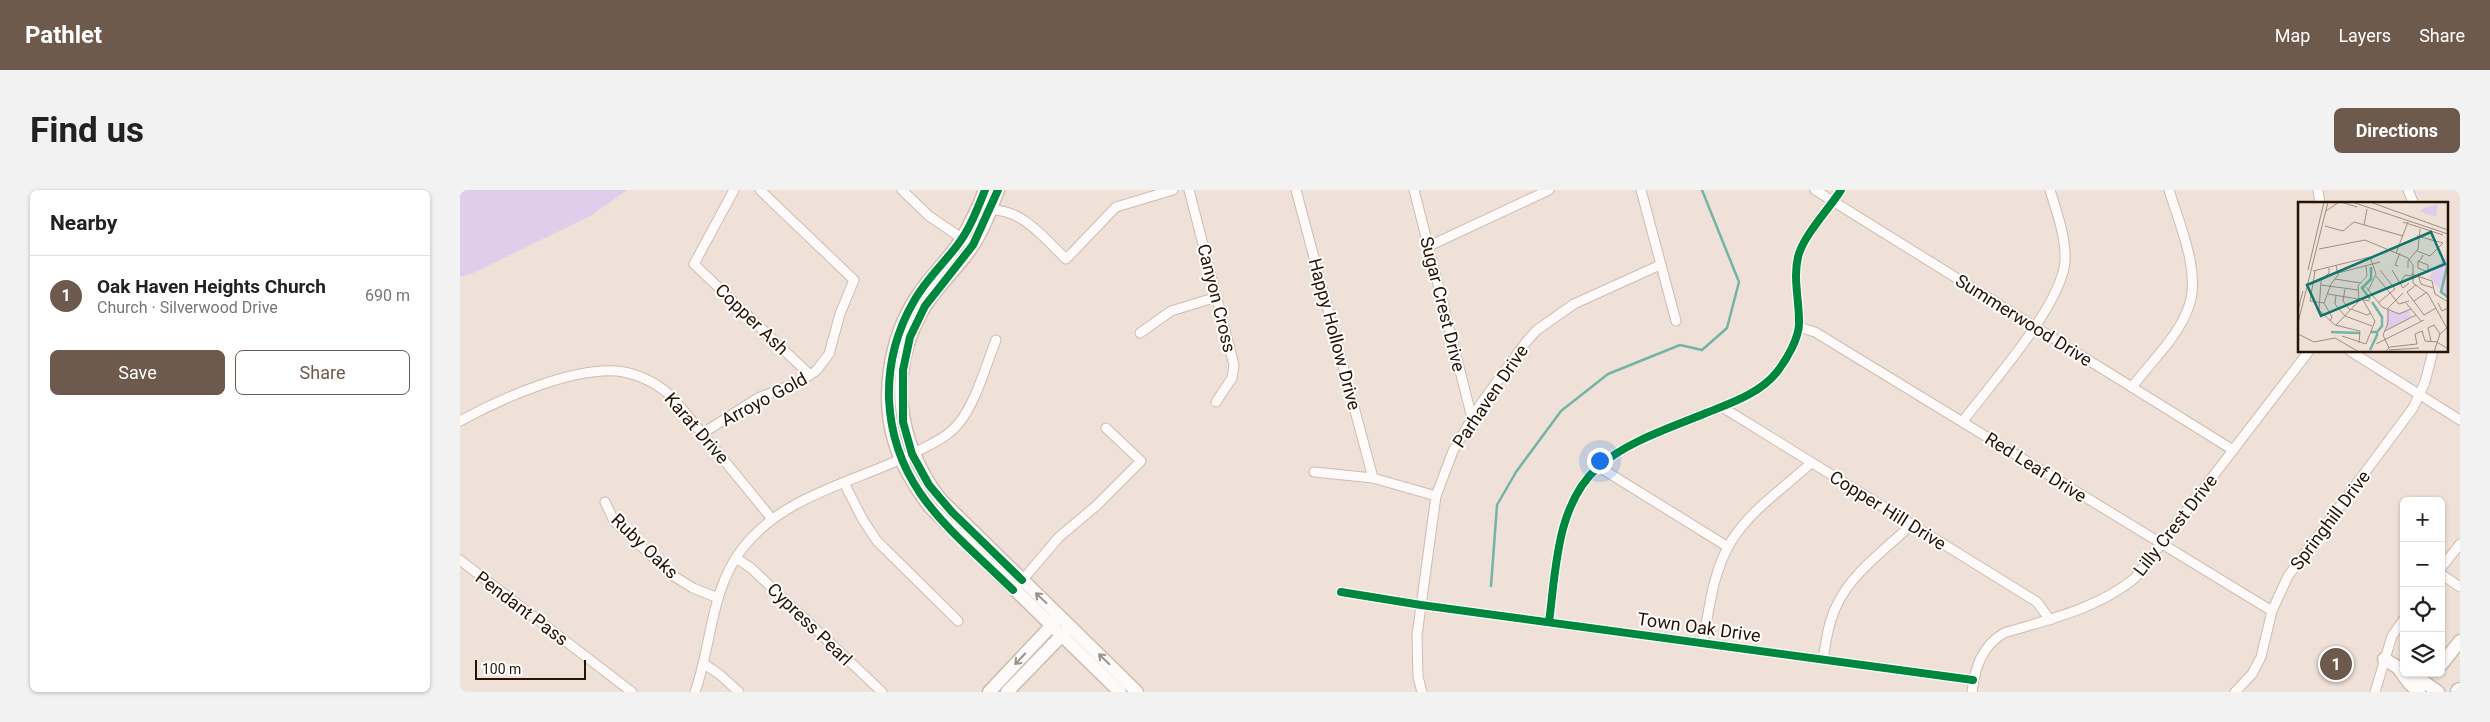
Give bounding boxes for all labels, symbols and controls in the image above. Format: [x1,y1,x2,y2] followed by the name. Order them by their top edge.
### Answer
[25,21,102,49] text: Pathlet
[2275,25,2310,46] text: Map
[2338,25,2391,46] text: Layers
[2419,25,2465,46] text: Share
[2334,108,2460,153] button: Directions
[30,110,144,151] text: Find us
[2298,202,2448,352] inset map
[50,211,117,235] text: Nearby
[1416,234,1470,374] street label: Sugar Crest Drive
[1193,242,1241,354] street label: Canyon Cross
[1305,256,1365,412] street label: Happy Hollow Drive
[1952,269,2096,371] street label: Summerwood Drive
[97,275,326,298] text: Oak Haven Heights Church
[711,279,793,359] street label: Copper Ash
[61,286,71,305] text: 1
[365,286,410,305] text: 690 m
[97,298,278,317] text: Church · Silverwood Drive
[1448,341,1532,451] street label: Parhaven Drive
[50,350,225,395] button: Save
[235,350,410,395] button: Share
[718,368,810,430] street label: Arroyo Gold
[660,388,734,468] street label: Karat Drive
[1981,428,2091,506] street label: Red Leaf Drive
[1587,448,1613,474] your location
[1826,466,1950,554] street label: Copper Hill Drive
[2286,466,2374,574] street label: Springhill Drive
[2129,470,2221,580] street label: Lilly Crest Drive
[2400,497,2445,677] map controls
[2400,497,2445,542] button: +
[607,509,683,583] street label: Ruby Oaks
[2400,542,2445,587] button: −
[472,566,572,650] street label: Pendant Pass
[763,578,857,670] street label: Cypress Pearl
[2400,587,2445,632] button: locate
[1035,592,1048,604] one-way arrow
[1636,608,1762,646] street label: Town Oak Drive
[2400,632,2445,677] button: layers
[2320,645,2352,683] pin: 1
[1014,653,1026,666] one-way arrow
[1098,653,1110,665] one-way arrow
[475,657,586,680] scale bar
[482,661,521,677] text: 100 m

